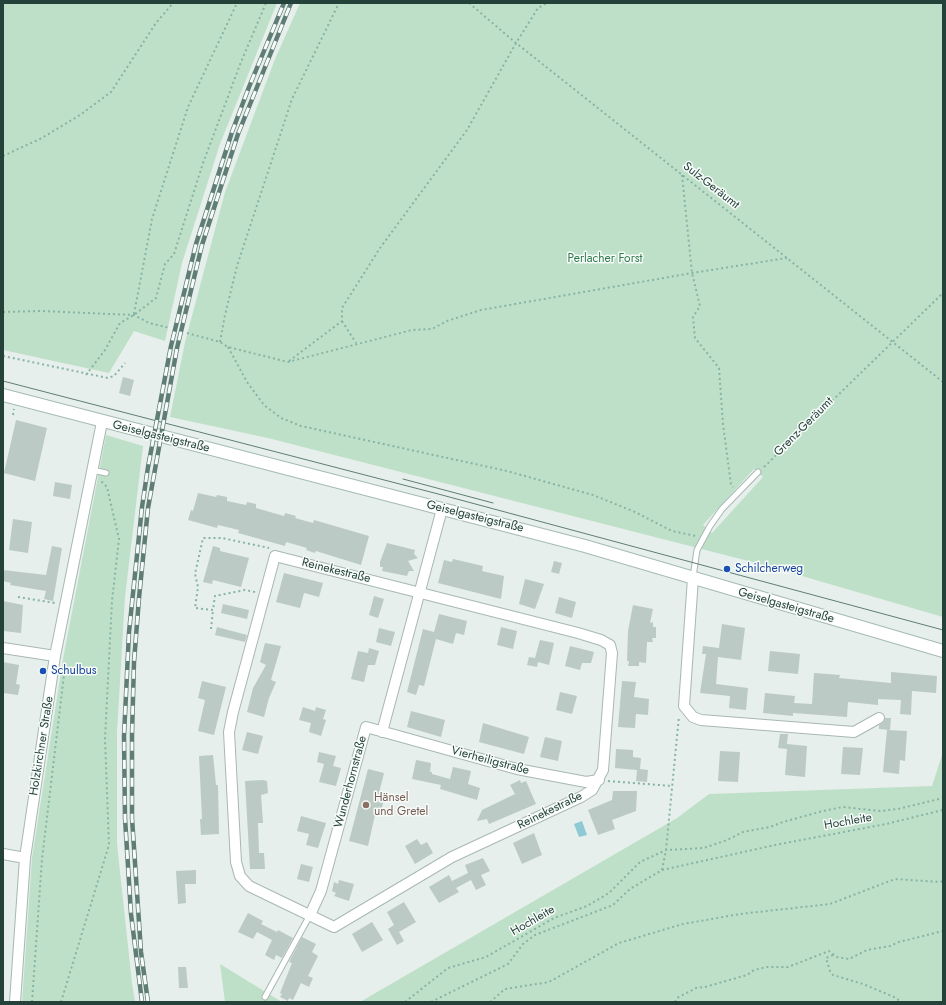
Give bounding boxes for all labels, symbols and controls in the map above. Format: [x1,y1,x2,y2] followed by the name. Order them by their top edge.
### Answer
[680,160,742,212] street label: Sulz-Geräumt
[568,252,642,266] park label: Perlacher Forst
[771,394,837,460] street label: Grenz-Geräumt
[111,418,211,456] street label: Geiselgasteigstraße
[425,498,525,536] street label: Geiselgasteigstraße
[300,556,372,586] street label: Reinekestraße
[735,562,803,576] place label: Schilcherweg
[722,564,732,574] marker: Schilcherweg
[736,585,836,627] street label: Geiselgasteigstraße
[51,664,97,678] place label: Schulbus
[38,666,48,676] marker: Schulbus
[27,695,57,797] street label: Holzkirchner Straße
[332,734,370,830] street label: Wunderhornstraße
[449,744,531,778] street label: Vierheiligstraße
[515,789,585,833] street label: Reinekestraße
[374,791,428,819] place label: Hänsel und Gretel
[361,800,371,810] marker: Hänsel und Gretel
[823,811,873,833] street label: Hochleite
[508,903,558,939] street label: Hochleite

